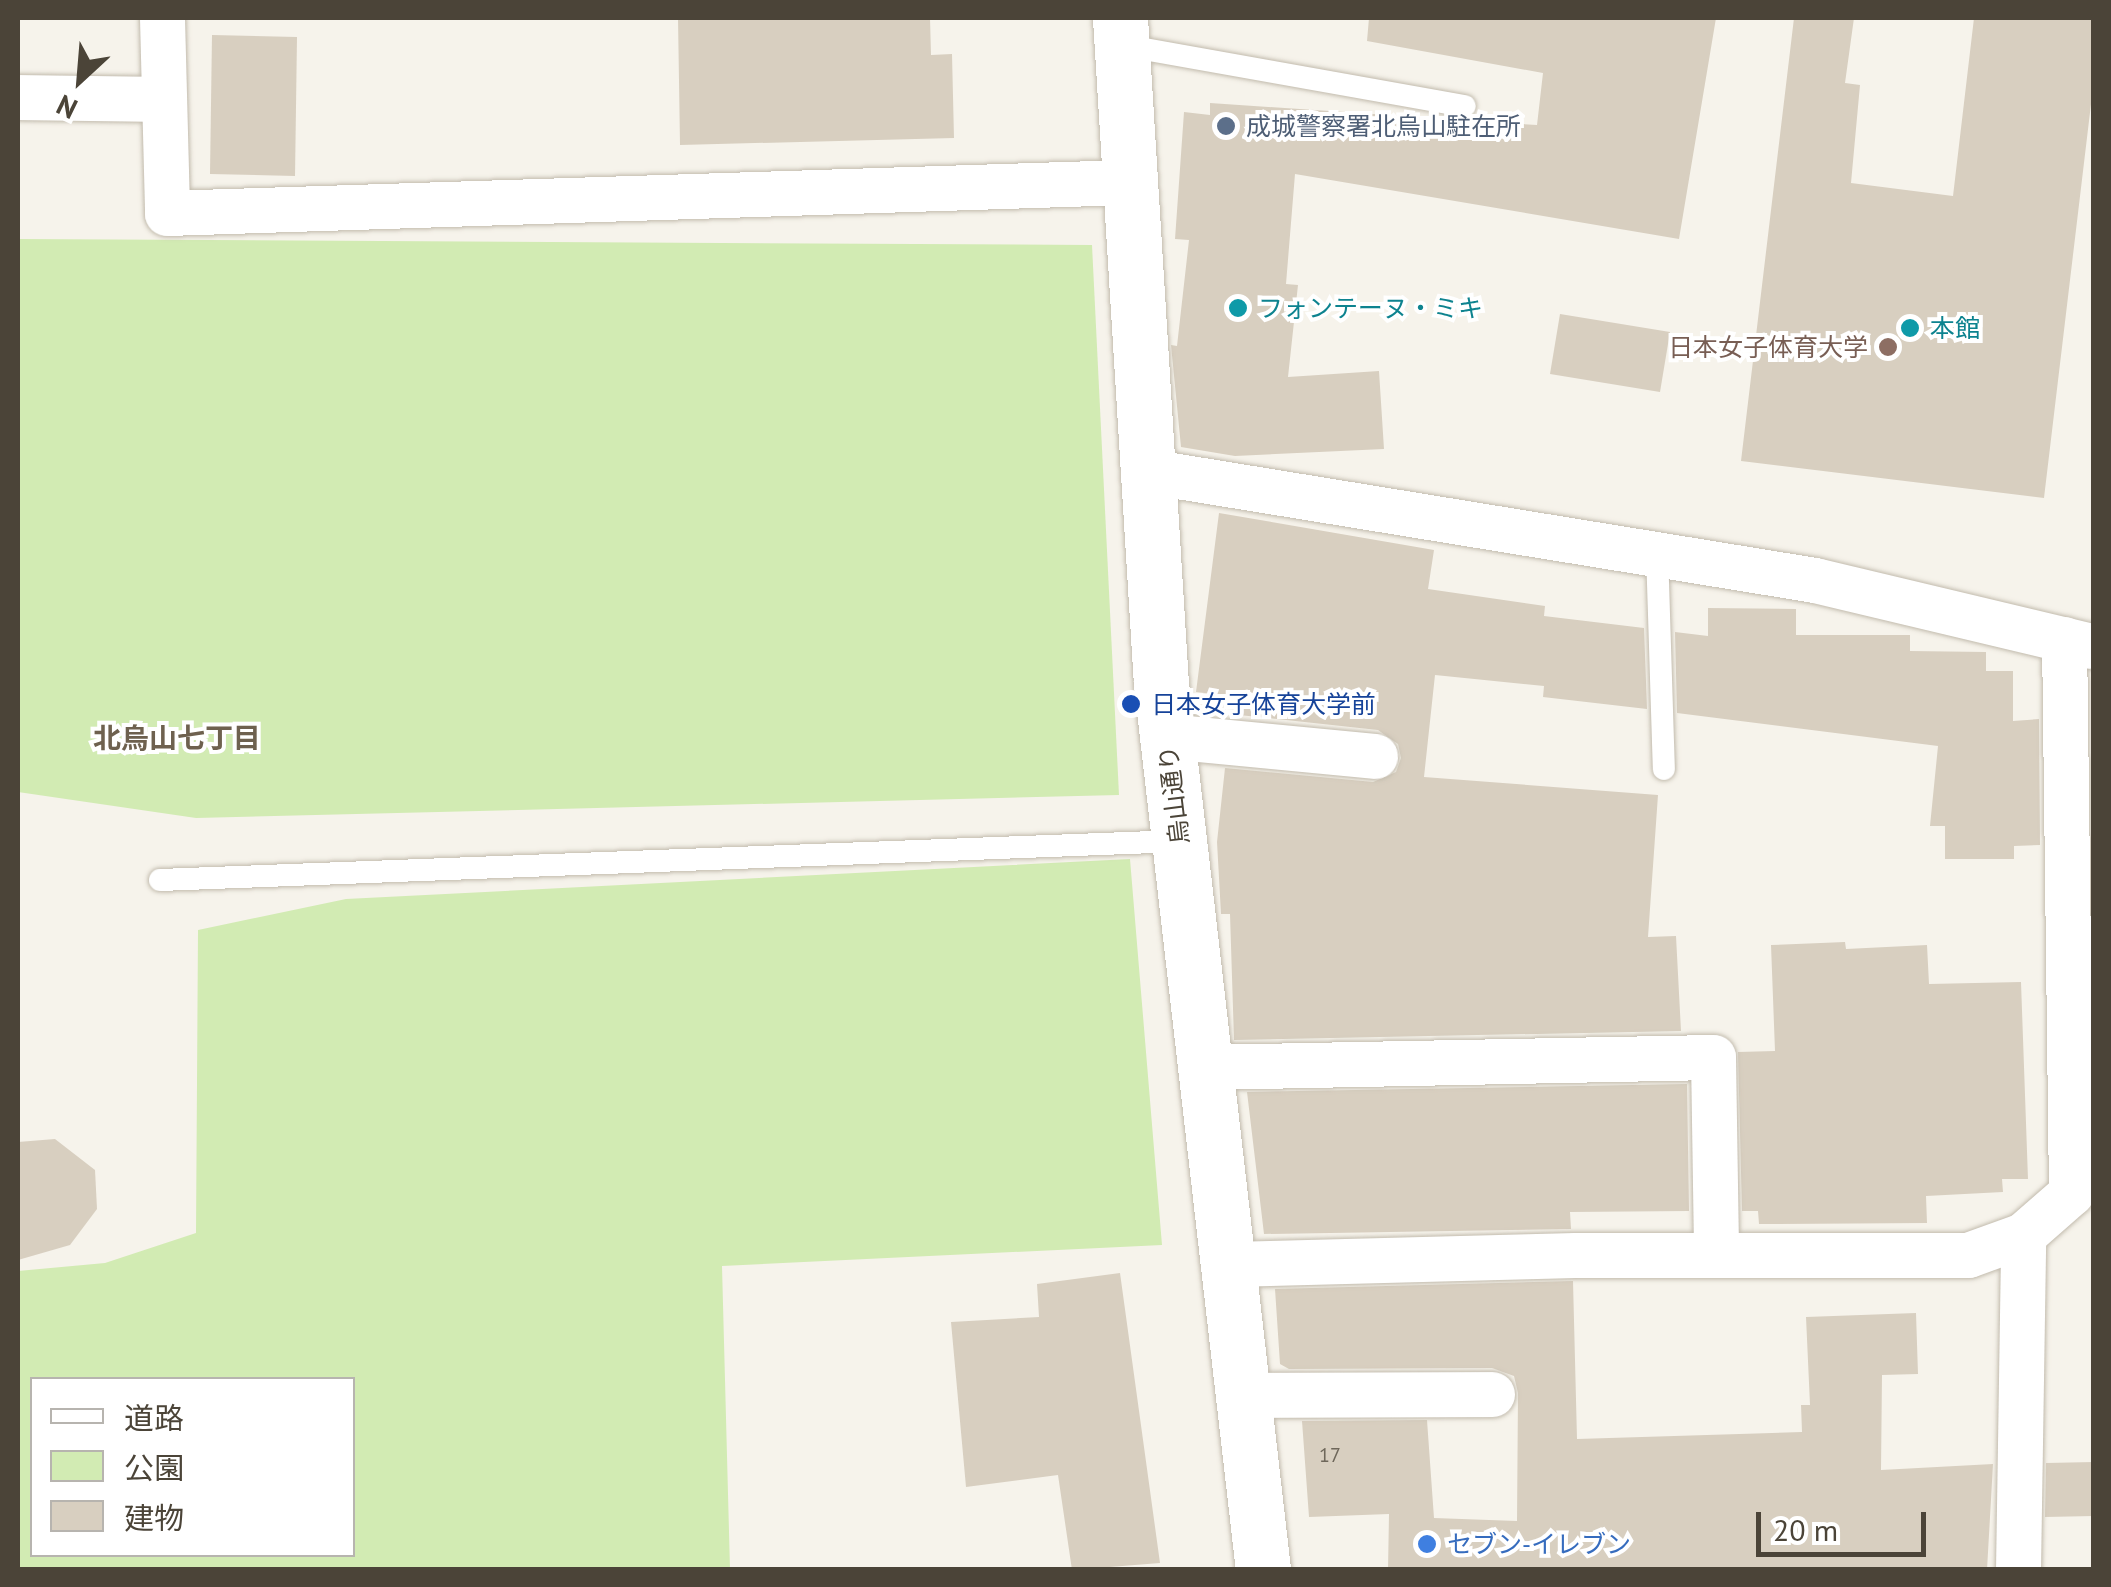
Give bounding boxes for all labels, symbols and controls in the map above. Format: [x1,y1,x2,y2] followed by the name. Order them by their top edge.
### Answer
[30,30,130,130] north arrow
[50,87,83,128] text: N
[1246,111,1521,141] place label: 成城警察署北烏山駐在所
[1215,115,1237,137] marker: 成城警察署北烏山駐在所
[1258,293,1483,323] place label: フォンテーヌ・ミキ
[1227,297,1249,319] marker: フォンテーヌ・ミキ
[1930,313,1980,343] place label: 本館
[1899,317,1921,339] marker: 本館
[1668,332,1868,362] place label: 日本女子体育大学
[1877,336,1899,358] marker: 日本女子体育大学
[1151,689,1376,719] place label: 日本女子体育大学前
[1120,693,1142,715] marker: 日本女子体育大学前
[93,721,261,755] district label: 北烏山七丁目
[1153,744,1195,846] street label: 烏山通り
[30,1377,355,1557] legend
[124,1398,184,1437] text: 道路
[1319,1443,1341,1467] house number: 17
[124,1448,184,1487] text: 公園
[1761,1492,1931,1554] scale bar
[124,1498,184,1537] text: 建物
[1773,1510,1838,1549] text: 20 m
[1447,1529,1631,1559] place label: セブン-イレブン
[1416,1533,1438,1555] marker: セブン-イレブン

